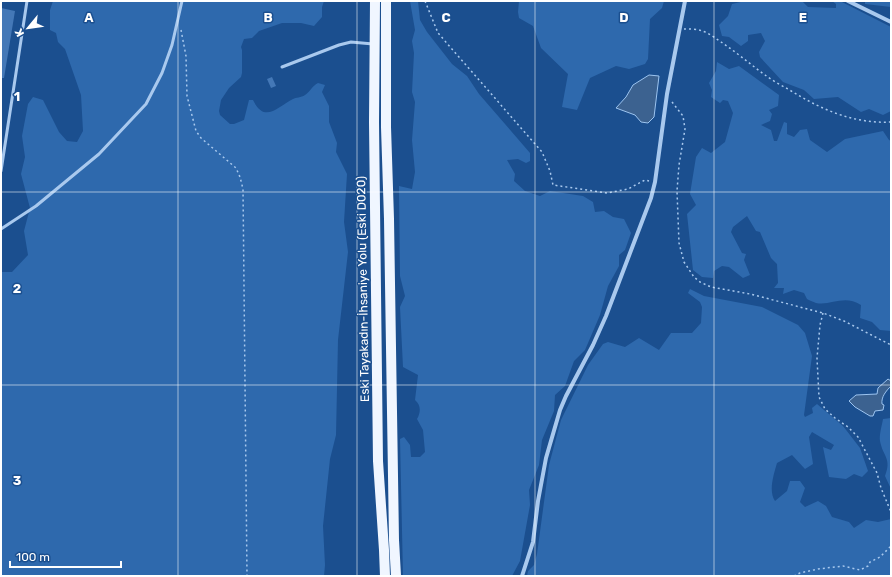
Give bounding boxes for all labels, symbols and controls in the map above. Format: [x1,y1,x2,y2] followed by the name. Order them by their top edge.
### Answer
[8,8,48,48] north arrow
[84,10,94,25] text: A
[263,10,273,25] text: B
[441,10,451,25] text: C
[619,10,629,25] text: D
[799,10,807,25] text: E
[12,26,27,39] text: K
[14,89,20,104] text: 1
[354,176,372,402] street label: Eski Tayakadın-İhsaniye Yolu (Eski D020)
[13,281,21,296] text: 2
[13,473,22,488] text: 3
[10,543,121,569] scale bar
[16,550,50,564] text: 100 m

